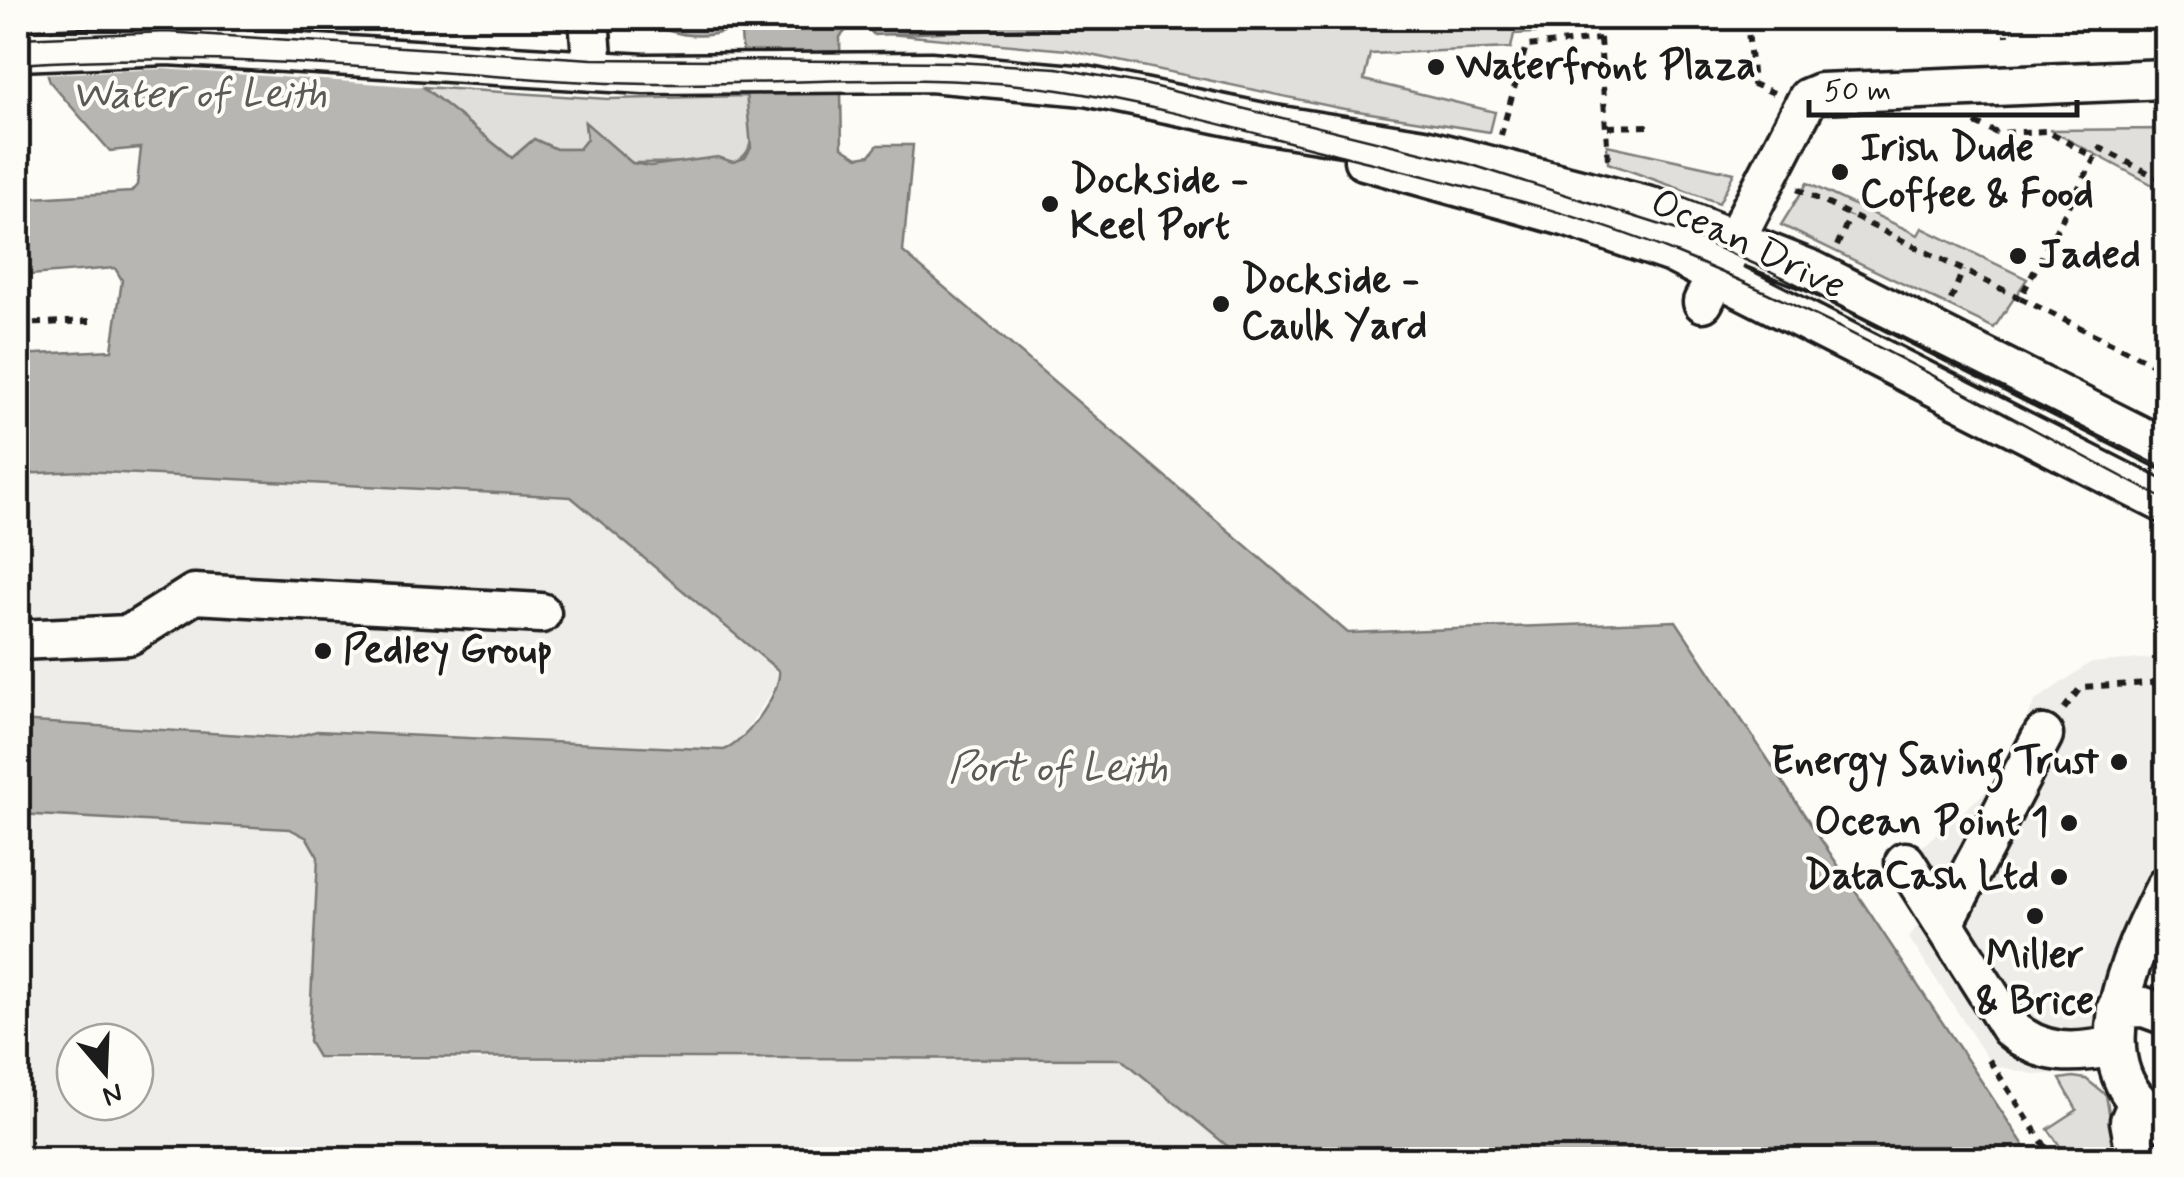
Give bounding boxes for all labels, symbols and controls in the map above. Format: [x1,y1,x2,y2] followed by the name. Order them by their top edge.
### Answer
[1456,41,1756,93] place label: Waterfront Plaza
[1809,55,2076,117] scale bar
[1425,56,1447,78] marker: Waterfront Plaza
[71,68,327,123] water label: Water of Leith
[1824,72,1891,111] text: 50 m
[1860,123,2094,221] place label: Irish Dude Coffee & Food
[1070,155,1249,253] place label: Dockside - Keel Port
[1829,161,1851,183] marker: Irish Dude Coffee & Food
[1642,177,1854,313] street label: Ocean Drive
[1039,193,1061,215] marker: Dockside - Keel Port
[2038,230,2141,282] place label: Jaded
[2007,245,2029,267] marker: Jaded
[1241,255,1427,353] place label: Dockside - Caulk Yard
[1210,293,1232,315] marker: Dockside - Caulk Yard
[343,625,553,677] place label: Pedley Group
[312,640,334,662] marker: Pedley Group
[1771,736,2099,793] place label: Energy Saving Trust
[948,742,1168,797] water label: Port of Leith
[2108,751,2130,773] marker: Energy Saving Trust
[1814,797,2049,849] place label: Ocean Point 1
[2058,812,2080,834] marker: Ocean Point 1
[1804,851,2039,903] place label: DataCash Ltd
[2048,866,2070,888] marker: DataCash Ltd
[2024,905,2046,927] marker: Miller & Brice
[1976,930,2094,1028] place label: Miller & Brice
[55,1022,155,1122] north arrow
[97,1073,127,1114] text: N

